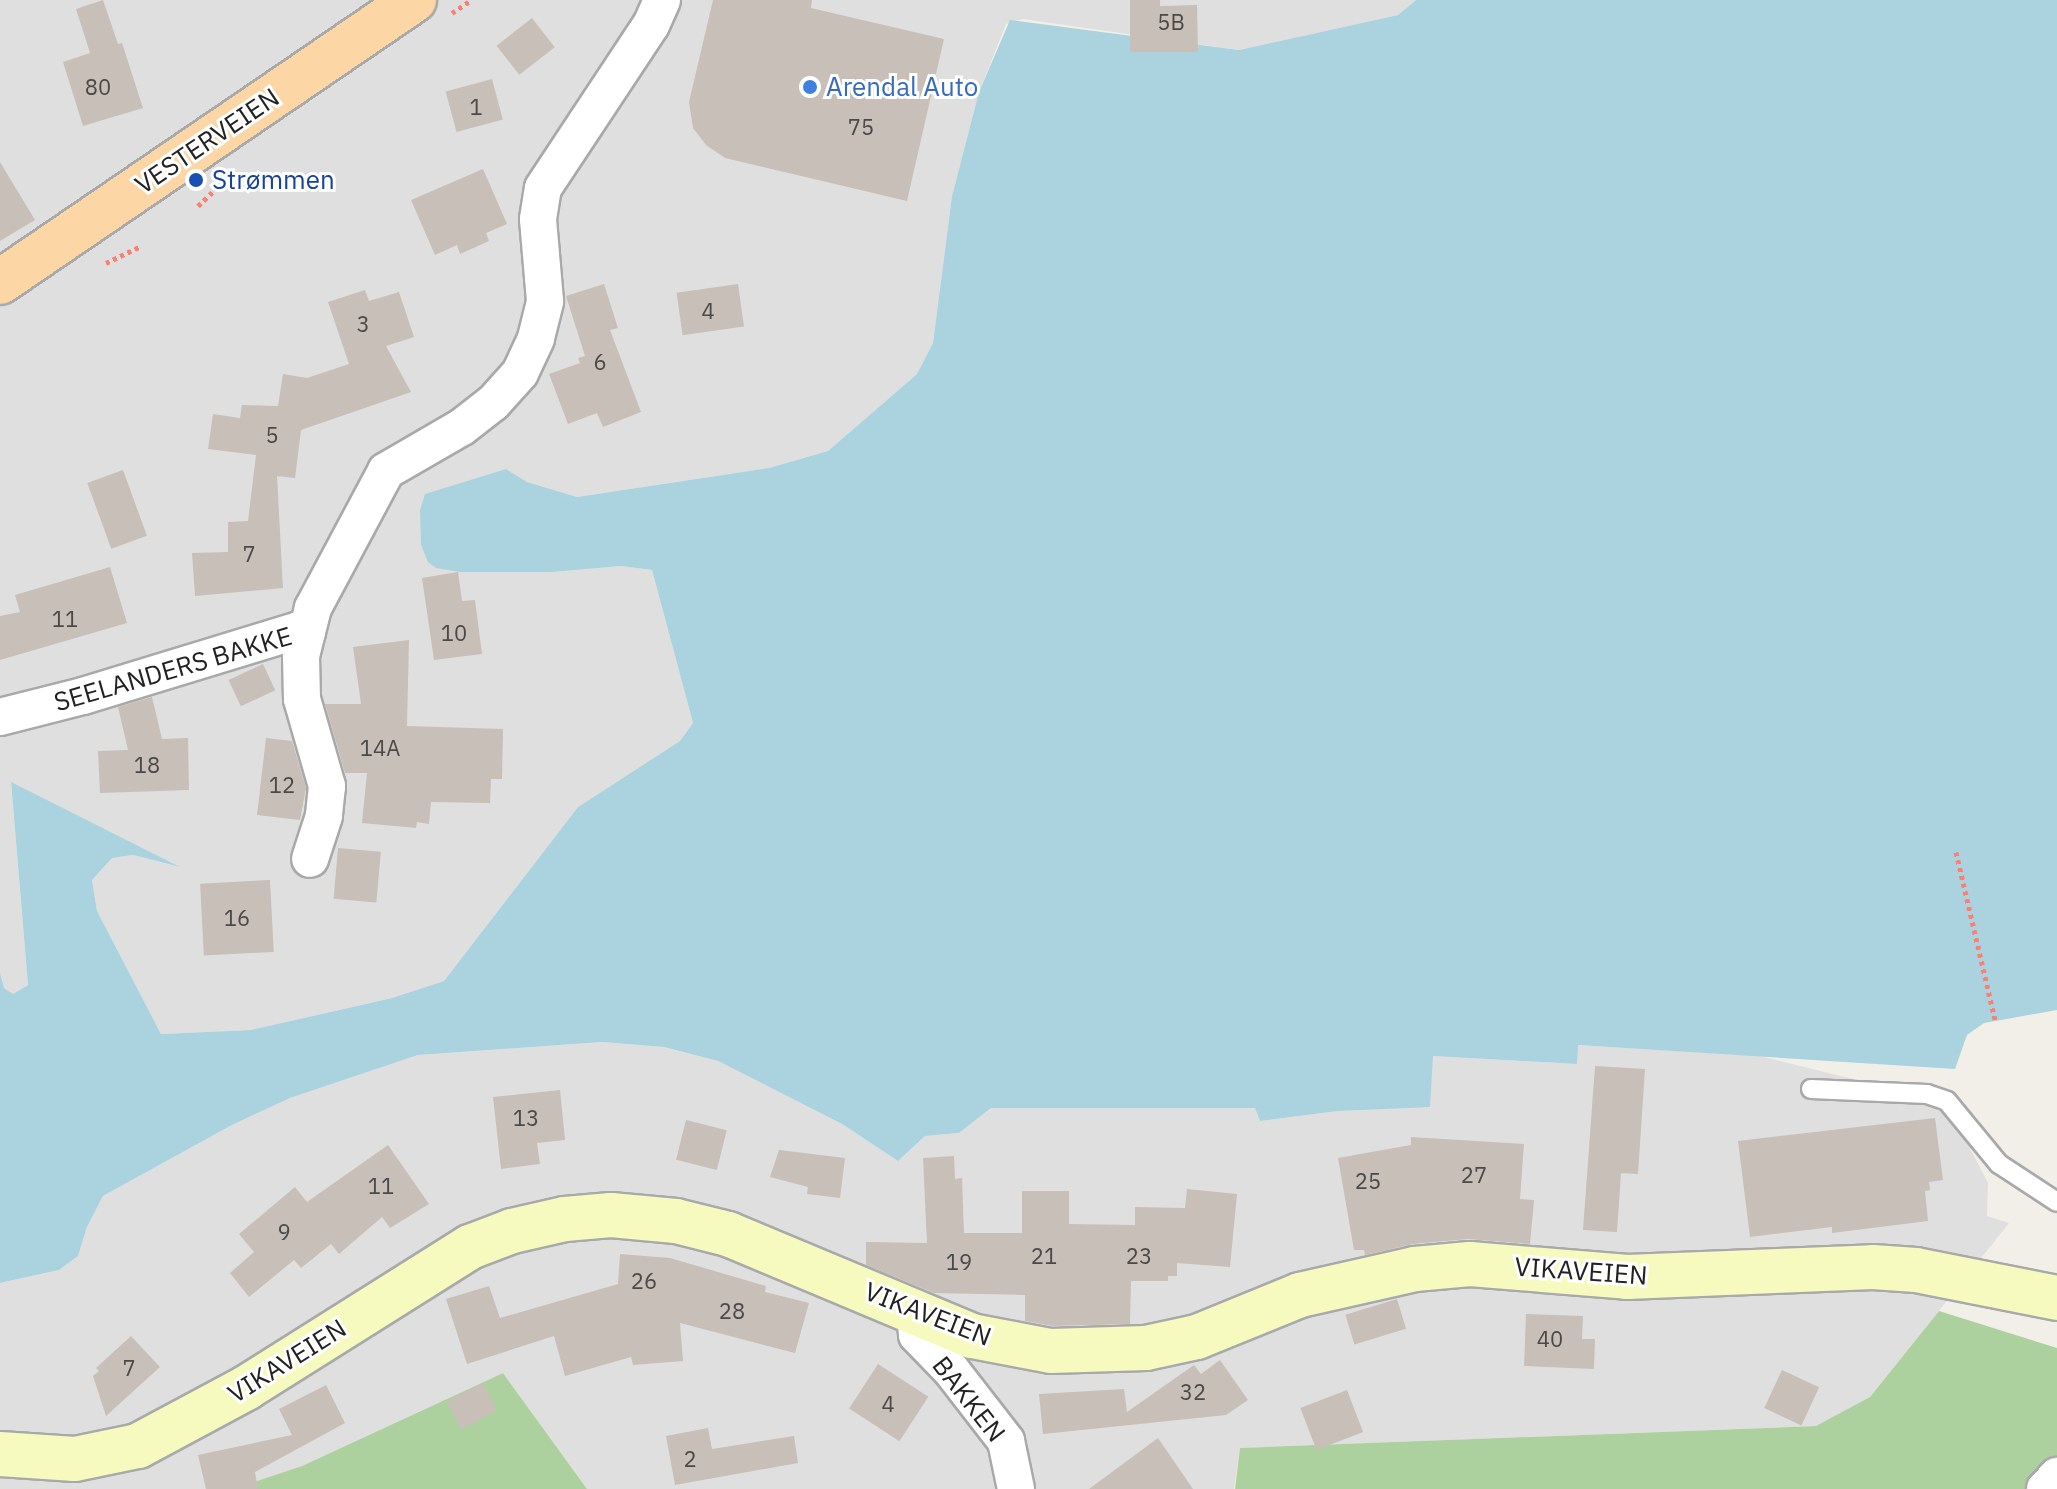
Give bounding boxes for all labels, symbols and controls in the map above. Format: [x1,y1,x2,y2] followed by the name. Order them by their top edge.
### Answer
[1157,9,1185,35] house number: 5B
[826,71,978,103] place label: Arendal Auto
[85,74,111,100] house number: 80
[801,78,819,96] marker: Arendal Auto
[129,81,285,201] street label: VESTERVEIEN
[469,94,483,120] house number: 1
[848,114,874,140] house number: 75
[212,164,335,196] place label: Strømmen
[187,171,205,189] marker: Strømmen
[701,298,715,324] house number: 4
[356,311,370,337] house number: 3
[593,349,607,375] house number: 6
[265,422,279,448] house number: 5
[242,541,256,567] house number: 7
[52,606,78,632] house number: 11
[50,620,296,718] street label: SEELANDERS BAKKE
[441,620,467,646] house number: 10
[360,735,400,761] house number: 14A
[134,752,160,778] house number: 18
[269,772,295,798] house number: 12
[224,905,250,931] house number: 16
[513,1105,539,1131] house number: 13
[1461,1162,1487,1188] house number: 27
[1355,1168,1381,1194] house number: 25
[368,1173,394,1199] house number: 11
[277,1219,291,1245] house number: 9
[1031,1243,1057,1269] house number: 21
[1126,1243,1152,1269] house number: 23
[946,1249,972,1275] house number: 19
[1513,1251,1649,1291] street label: VIKAVEIEN
[631,1268,657,1294] house number: 26
[860,1276,996,1352] street label: VIKAVEIEN
[719,1298,745,1324] house number: 28
[222,1312,352,1410] street label: VIKAVEIEN
[1537,1326,1563,1352] house number: 40
[926,1350,1012,1448] street label: BAKKEN
[122,1355,136,1381] house number: 7
[1180,1379,1206,1405] house number: 32
[881,1391,895,1417] house number: 4
[683,1446,697,1472] house number: 2

